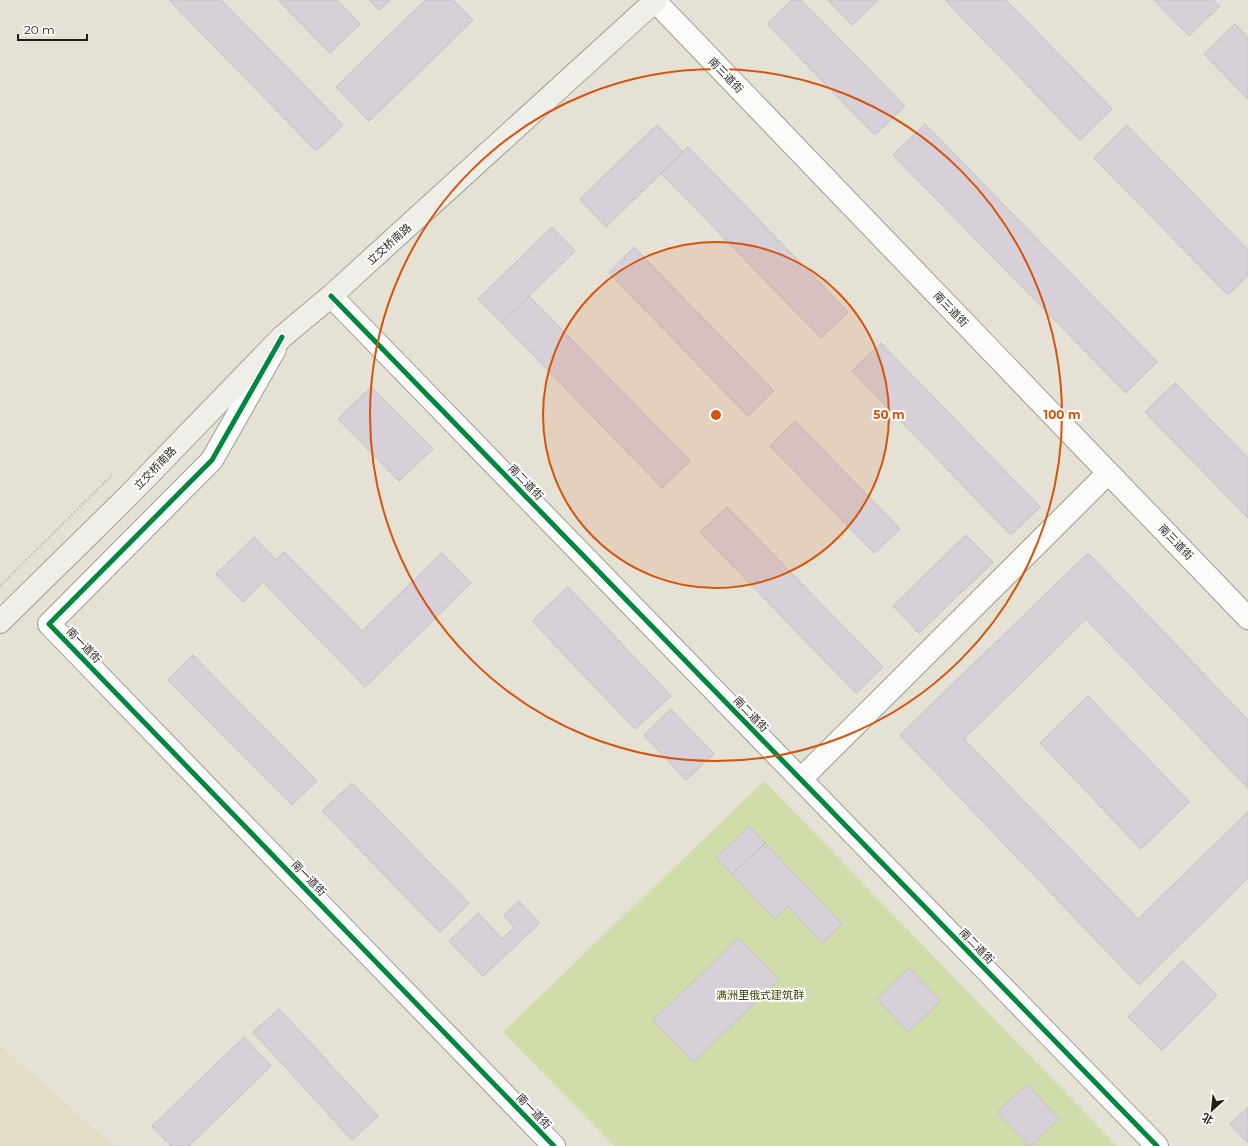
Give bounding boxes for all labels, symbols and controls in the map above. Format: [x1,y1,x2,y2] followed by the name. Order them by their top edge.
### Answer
[18,16,87,42] scale bar
[24,22,55,37] text: 20 m
[706,54,746,96] street label: 南三道街
[364,220,414,268] street label: 立交桥南路
[931,288,971,330] street label: 南三道街
[873,407,905,422] text: 50 m
[1044,407,1080,422] text: 100 m
[709,408,723,422] centre of rings
[131,443,179,493] street label: 立交桥南路
[506,461,546,503] street label: 南二道街
[1156,521,1196,563] street label: 南三道街
[64,624,104,666] street label: 南一道街
[731,693,771,735] street label: 南二道街
[289,857,329,899] street label: 南一道街
[957,925,997,967] street label: 南二道街
[716,988,804,1002] park label: 满洲里俄式建筑群
[514,1090,554,1132] street label: 南一道街
[1192,1090,1232,1130] north arrow
[1199,1110,1216,1128] text: 北

